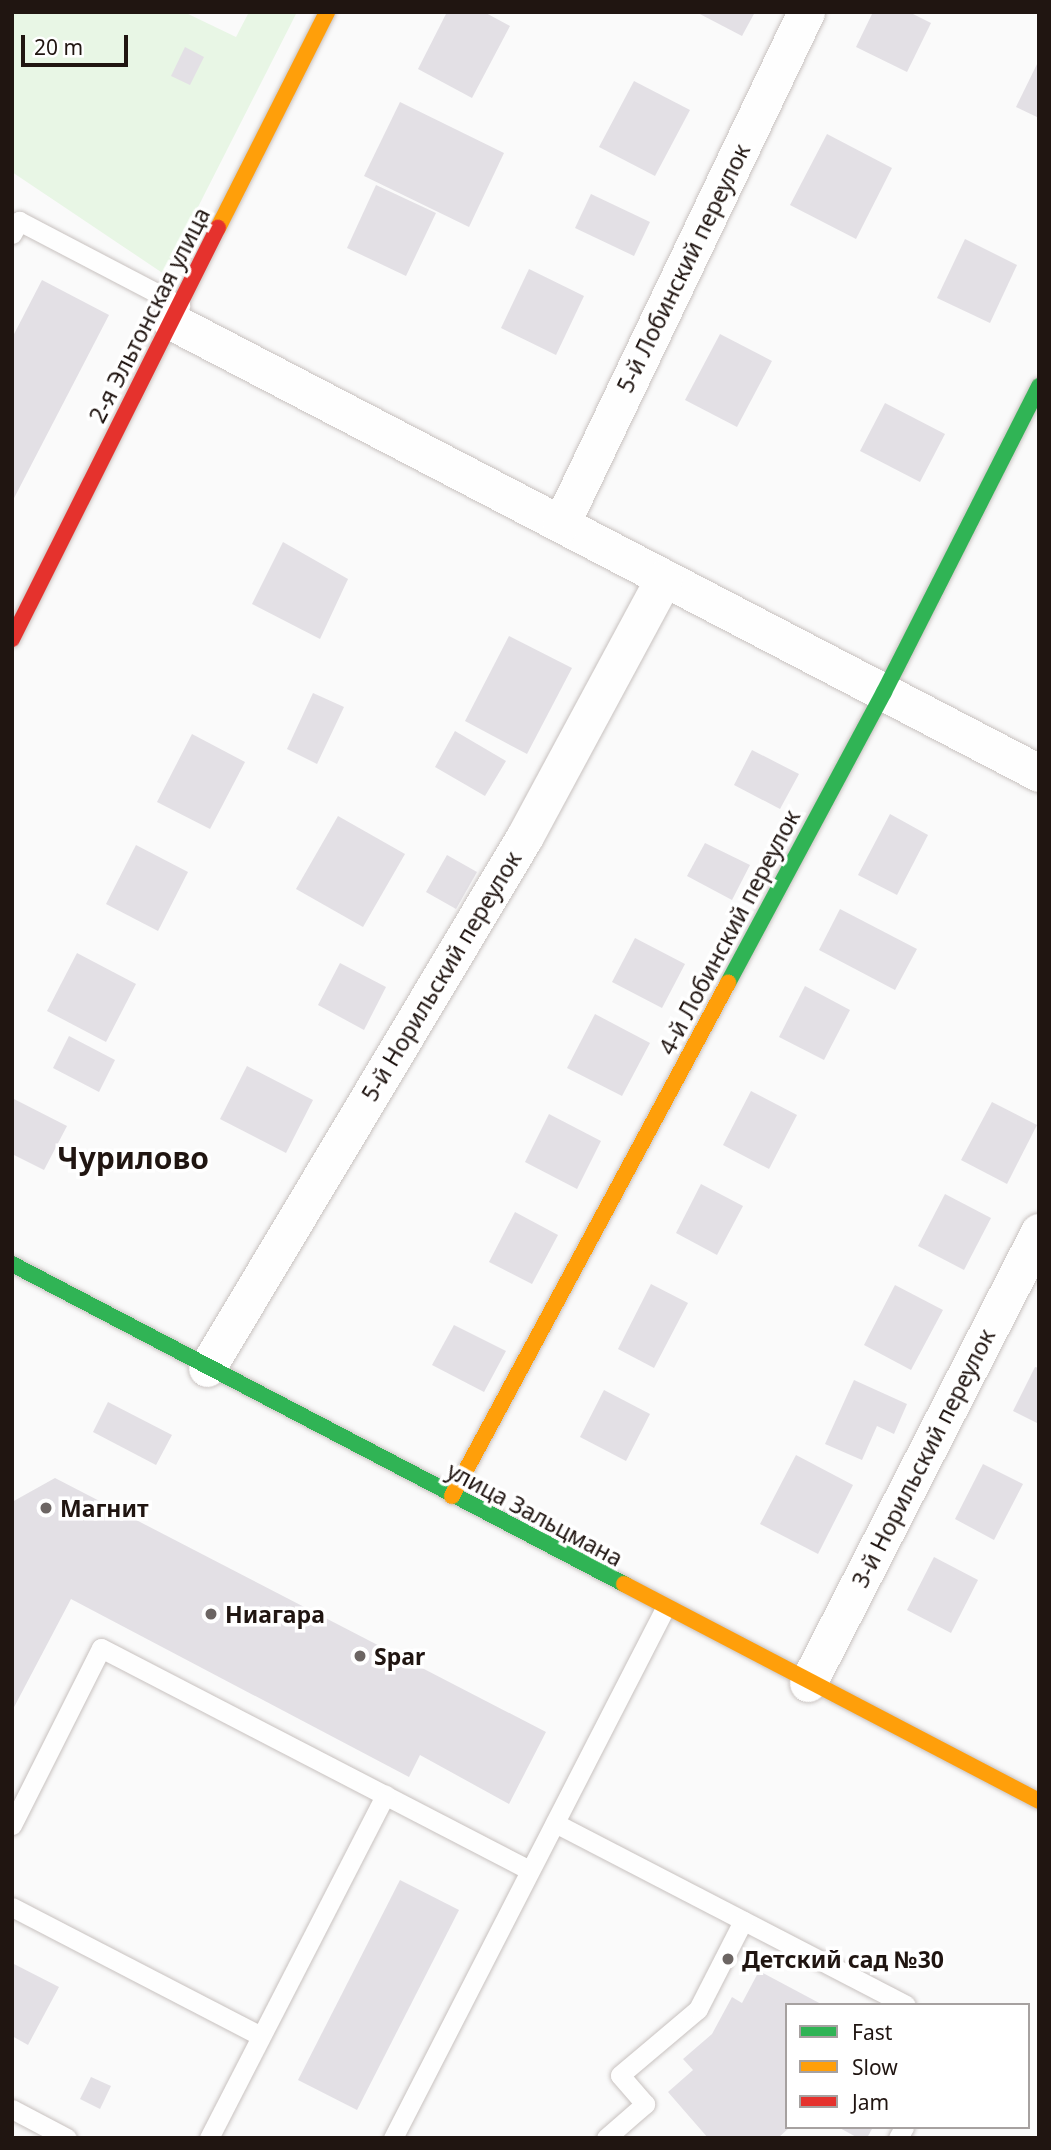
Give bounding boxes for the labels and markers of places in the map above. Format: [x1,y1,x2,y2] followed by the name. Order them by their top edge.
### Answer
[60,1494,149,1522] place label: Магнит
[38,1500,54,1516] marker: Магнит
[225,1600,325,1628] place label: Ниагара
[203,1606,219,1622] marker: Ниагара
[374,1642,425,1670] place label: Spar
[352,1648,368,1664] marker: Spar
[742,1945,944,1973] place label: Детский сад №30
[720,1951,736,1967] marker: Детский сад №30

